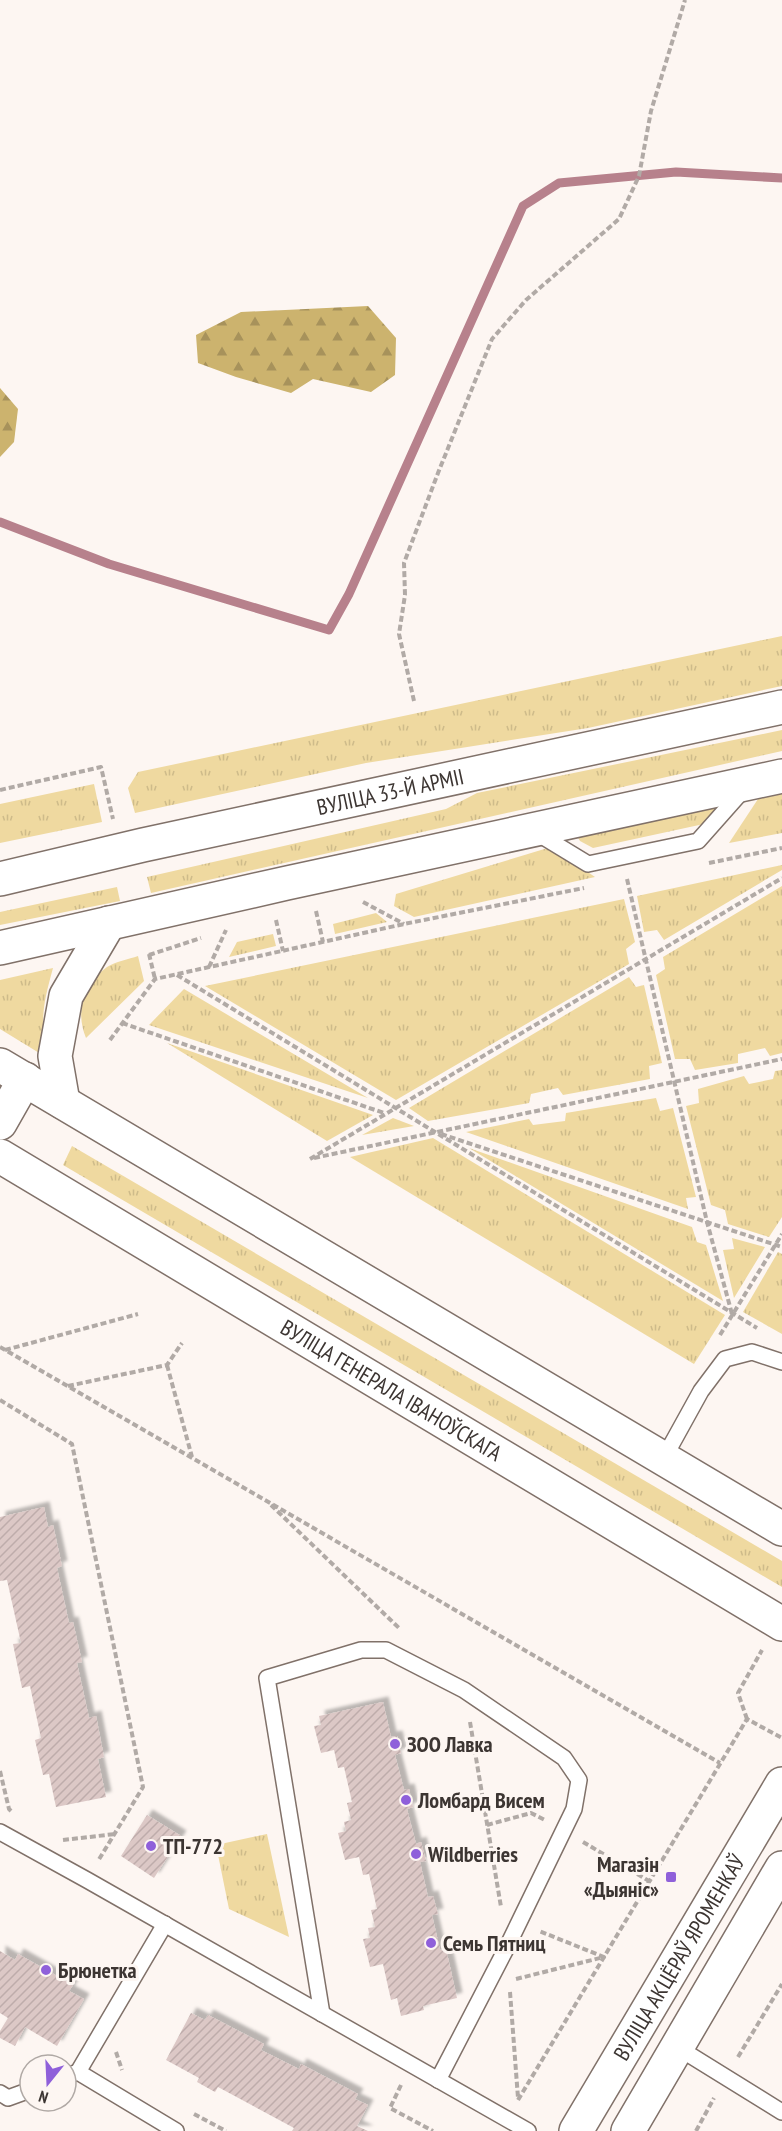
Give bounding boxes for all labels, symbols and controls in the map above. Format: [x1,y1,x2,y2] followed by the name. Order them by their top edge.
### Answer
[314,762,466,821] street label: ВУЛІЦА 33-Й АРМІІ
[276,1313,507,1467] street label: ВУЛІЦА ГЕНЕРАЛА ІВАНОЎСКАГА
[407,1730,493,1758] place label: ЗОО Лавка
[388,1737,402,1751] marker: ЗОО Лавка
[417,1786,545,1814] place label: Ломбард Висем
[399,1793,413,1807] marker: Ломбард Висем
[163,1832,223,1860] place label: ТП-772
[144,1839,158,1853] marker: ТП-772
[427,1840,518,1868] place label: Wildberries
[409,1847,423,1861] marker: Wildberries
[607,1849,751,2065] street label: ВУЛІЦА АКЦЁРАЎ ЯРОМЕНКАЎ
[584,1850,659,1903] place label: Магазін «Дыяніс»
[664,1870,678,1884] marker: Магазін «Дыяніс»
[443,1929,545,1957] place label: Семь Пятниц
[424,1936,438,1950] marker: Семь Пятниц
[58,1956,137,1984] place label: Брюнетка
[39,1963,53,1977] marker: Брюнетка
[18,2053,78,2113] north arrow
[36,2086,51,2108] text: N

